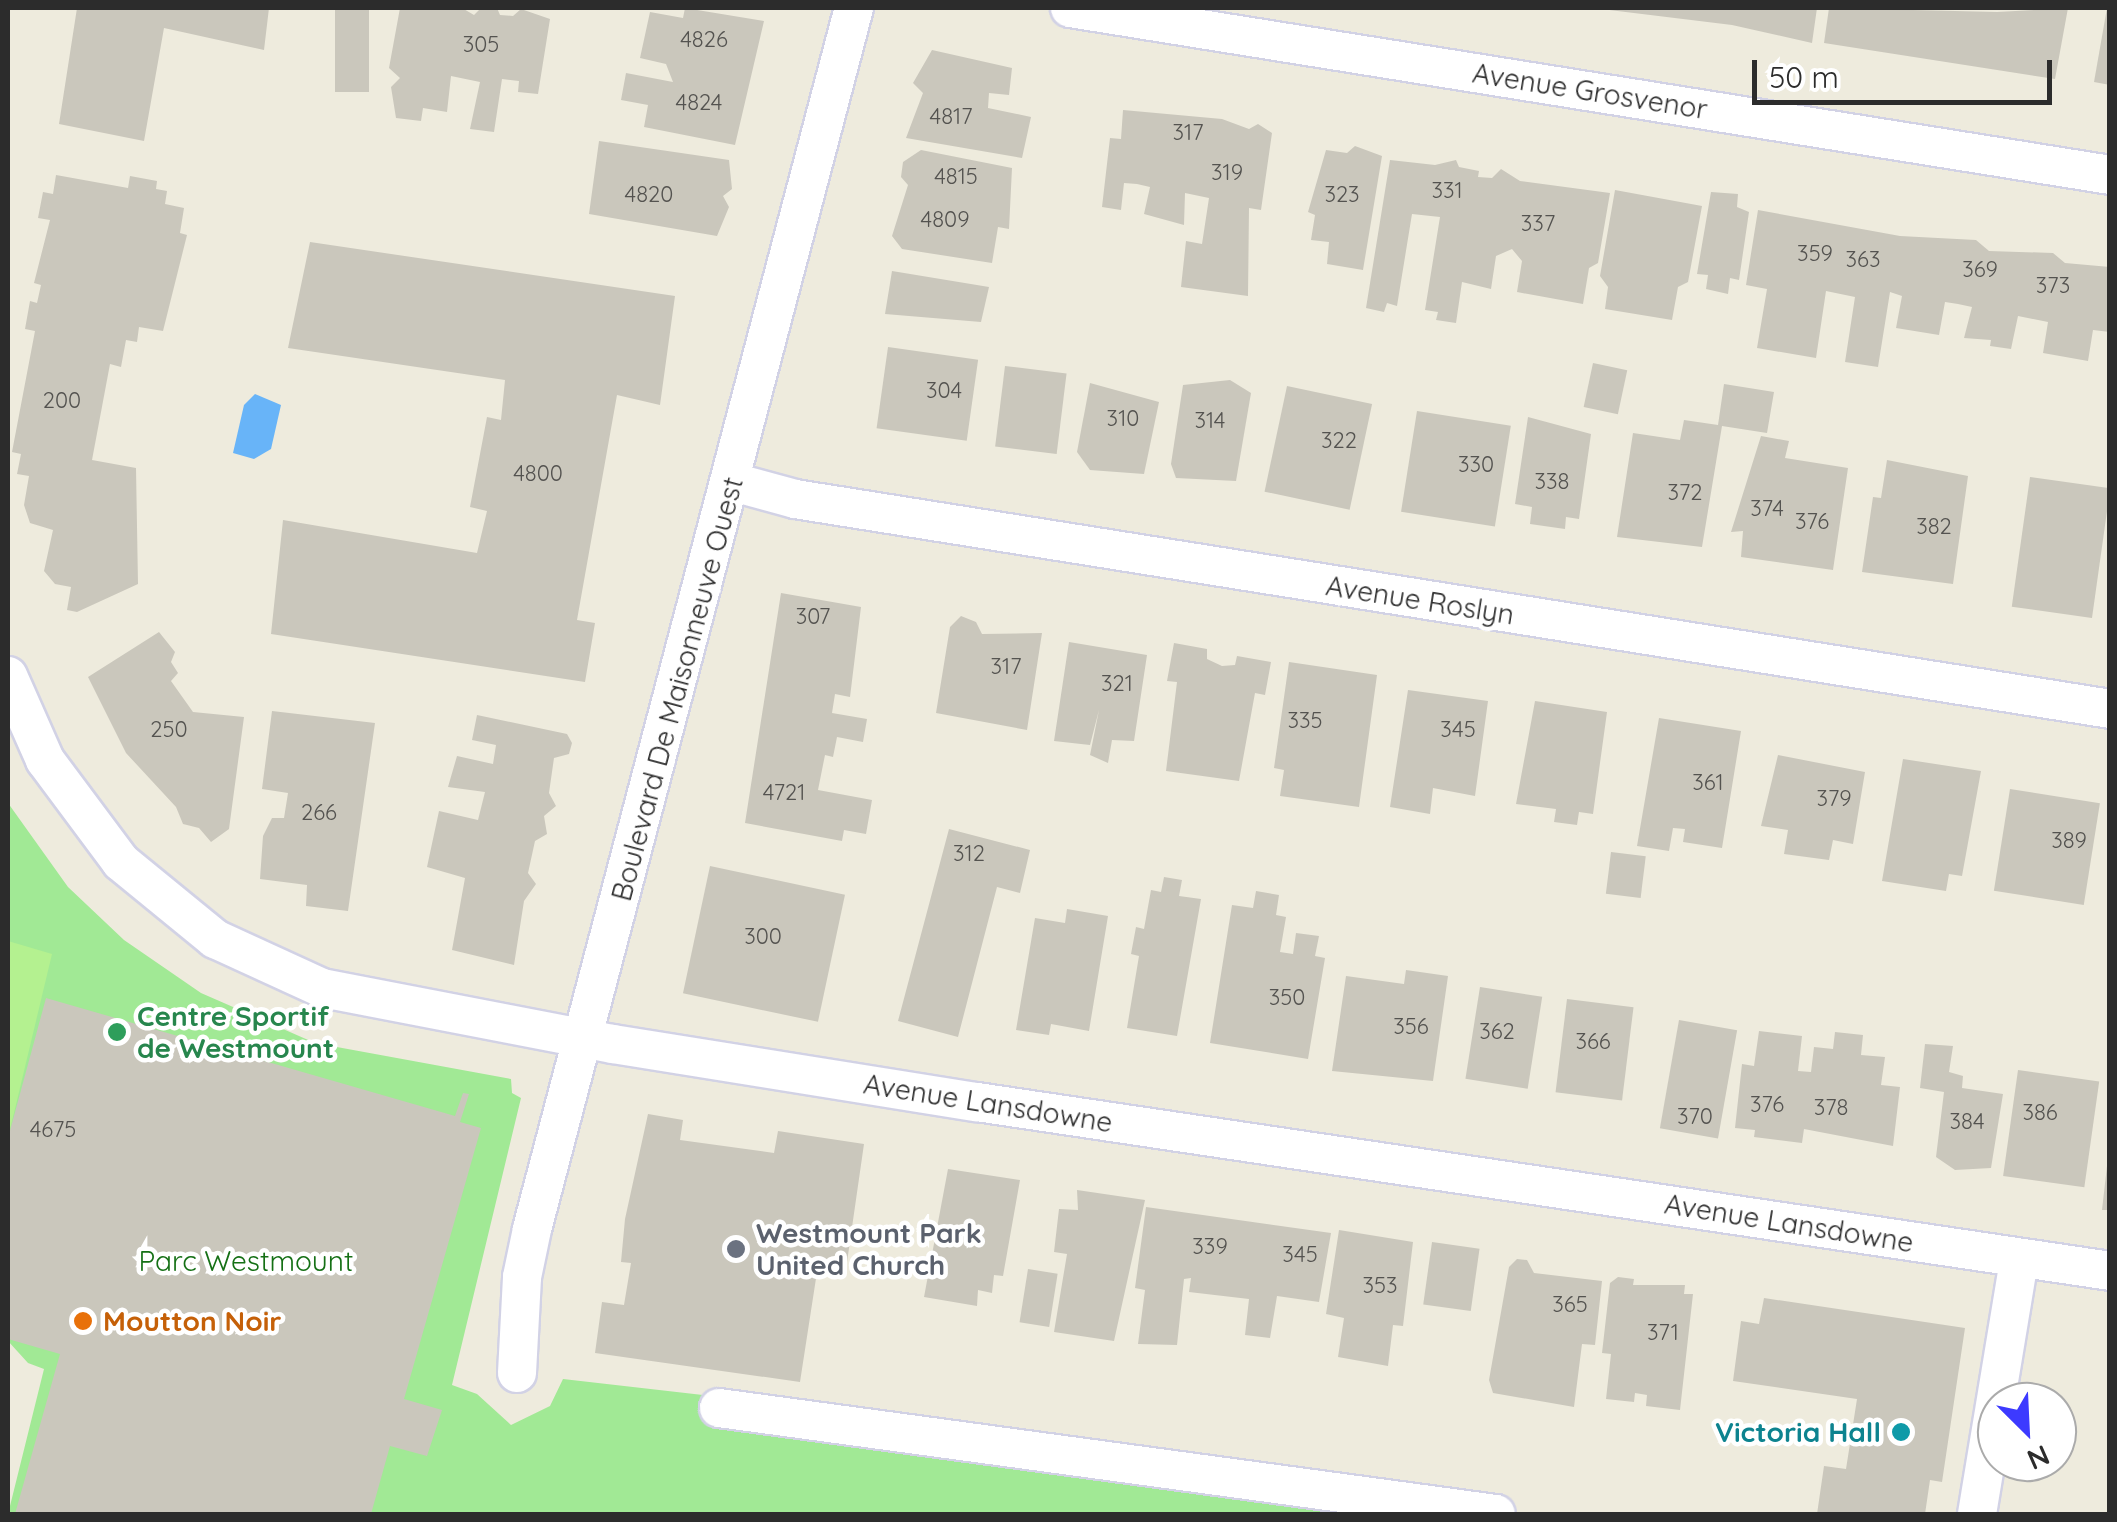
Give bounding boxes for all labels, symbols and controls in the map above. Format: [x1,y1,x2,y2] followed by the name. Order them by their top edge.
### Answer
[680,27,728,53] house number: 4826
[463,32,499,58] house number: 305
[1757,40,2057,102] scale bar
[1470,56,1710,126] street label: Avenue Grosvenor
[1769,58,1839,96] text: 50 m
[676,90,722,116] house number: 4824
[930,104,972,130] house number: 4817
[1173,120,1203,146] house number: 317
[1211,160,1243,186] house number: 319
[934,164,978,190] house number: 4815
[1431,178,1463,204] house number: 331
[625,182,673,208] house number: 4820
[1324,182,1360,208] house number: 323
[921,207,969,233] house number: 4809
[1521,211,1555,237] house number: 337
[1797,241,1833,267] house number: 359
[1846,247,1880,273] house number: 363
[1962,257,1998,283] house number: 369
[2036,273,2070,299] house number: 373
[926,378,962,404] house number: 304
[43,388,81,414] house number: 200
[1107,406,1139,432] house number: 310
[1195,408,1225,434] house number: 314
[1321,428,1357,454] house number: 322
[1458,452,1494,478] house number: 330
[513,461,563,487] house number: 4800
[1535,469,1569,495] house number: 338
[604,473,750,905] street label: Boulevard De Maisonneuve Ouest
[1667,480,1703,506] house number: 372
[1750,496,1784,522] house number: 374
[1795,509,1829,535] house number: 376
[1916,514,1952,540] house number: 382
[1323,569,1517,631] street label: Avenue Roslyn
[796,604,830,630] house number: 307
[991,654,1021,680] house number: 317
[1101,671,1133,697] house number: 321
[1287,708,1323,734] house number: 335
[150,717,188,743] house number: 250
[1440,717,1476,743] house number: 345
[1692,770,1724,796] house number: 361
[763,780,805,806] house number: 4721
[1816,786,1852,812] house number: 379
[301,800,337,826] house number: 266
[2051,828,2087,854] house number: 389
[953,841,985,867] house number: 312
[744,924,782,950] house number: 300
[1269,985,1305,1011] house number: 350
[137,999,334,1065] place label: Centre Sportif de Westmount
[1393,1014,1429,1040] house number: 356
[1479,1019,1515,1045] house number: 362
[106,1021,128,1043] marker: Centre Sportif de Westmount
[1575,1029,1611,1055] house number: 366
[861,1067,1115,1139] street label: Avenue Lansdowne
[1750,1092,1784,1118] house number: 376
[1814,1095,1848,1121] house number: 378
[2022,1100,2058,1126] house number: 386
[1677,1104,1713,1130] house number: 370
[1949,1109,1985,1135] house number: 384
[30,1117,76,1143] house number: 4675
[1662,1187,1916,1259] street label: Avenue Lansdowne
[756,1216,982,1282] place label: Westmount Park United Church
[1192,1234,1228,1260] house number: 339
[725,1238,747,1260] marker: Westmount Park United Church
[1282,1242,1318,1268] house number: 345
[139,1244,353,1278] park label: Parc Westmount
[1362,1273,1398,1299] house number: 353
[1552,1292,1588,1318] house number: 365
[103,1304,281,1338] place label: Moutton Noir
[72,1310,94,1332] marker: Moutton Noir
[1647,1320,1679,1346] house number: 371
[1977,1382,2077,1482] north arrow
[1715,1415,1881,1449] place label: Victoria Hall
[1890,1421,1912,1443] marker: Victoria Hall
[2022,1438,2055,1478] text: N

